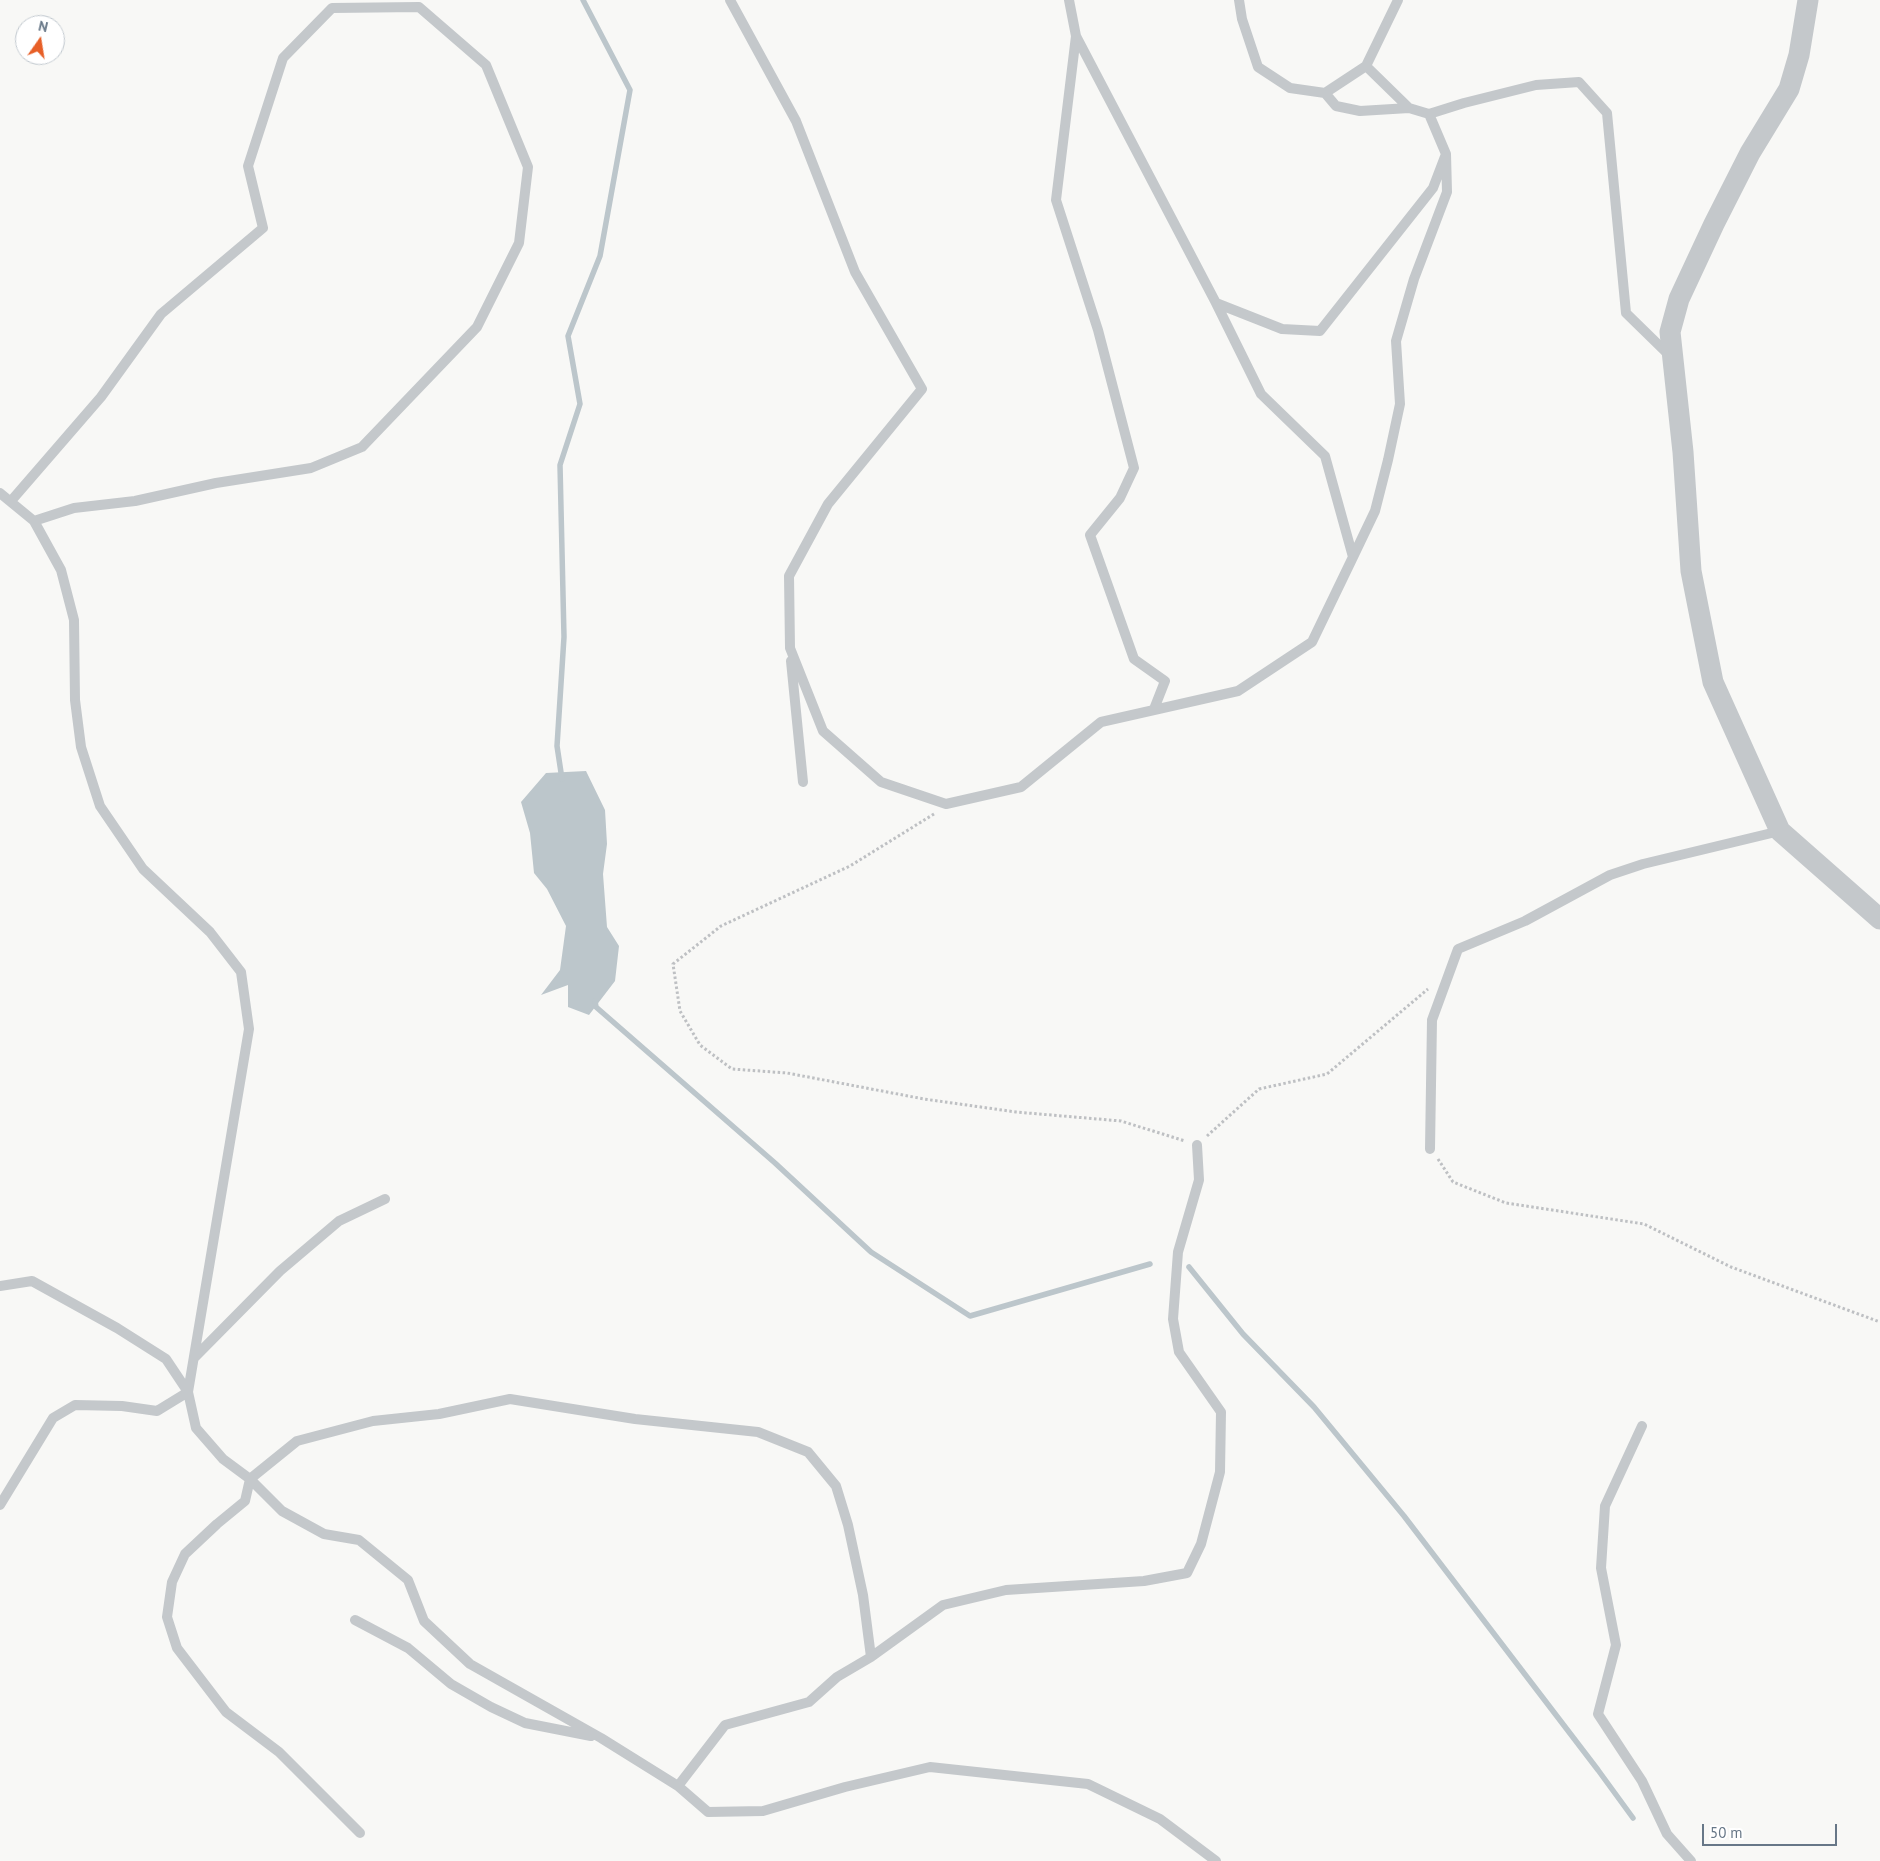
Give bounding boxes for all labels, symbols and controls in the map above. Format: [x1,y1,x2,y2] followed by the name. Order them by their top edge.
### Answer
[15,15,65,65] north arrow
[37,17,50,36] text: N
[1705,1814,1840,1846] scale bar
[1710,1823,1743,1842] text: 50 m

